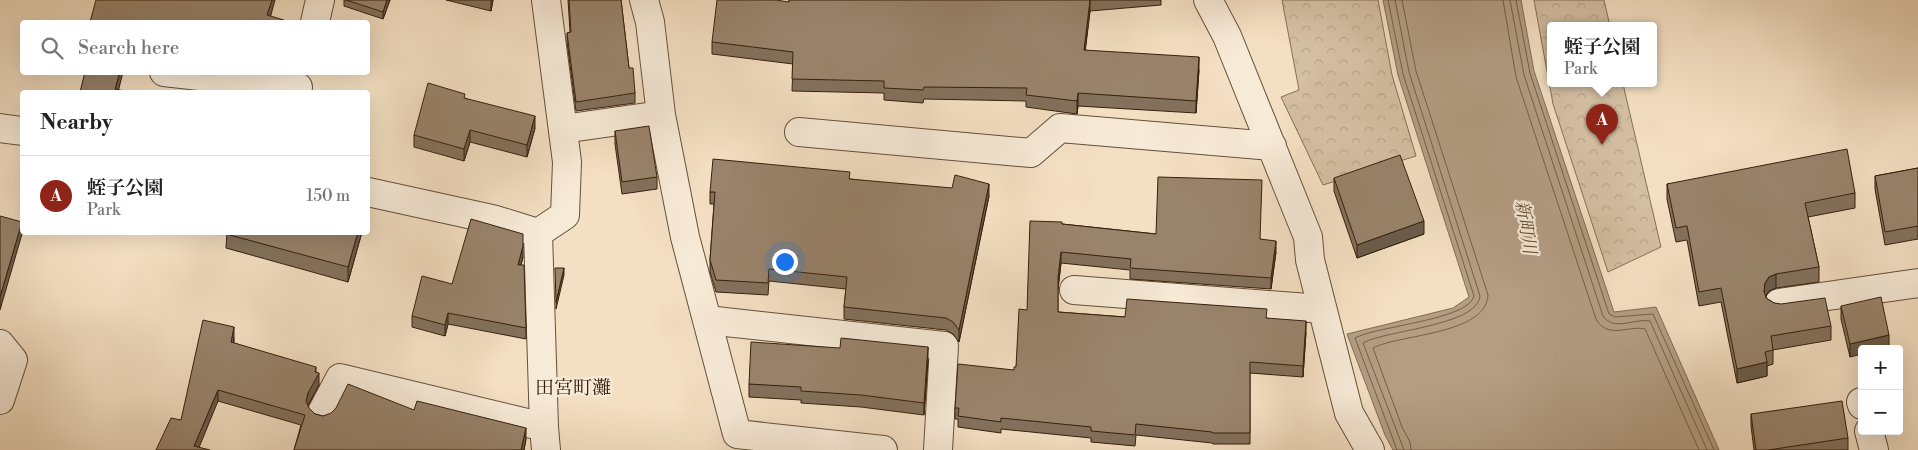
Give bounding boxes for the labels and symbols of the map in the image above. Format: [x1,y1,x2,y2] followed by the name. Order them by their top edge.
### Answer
[1586,104,1618,145] pin: A
[1510,199,1541,258] water label: 新町川
[772,249,798,275] your location
[535,376,611,400] district label: 田宮町灘

